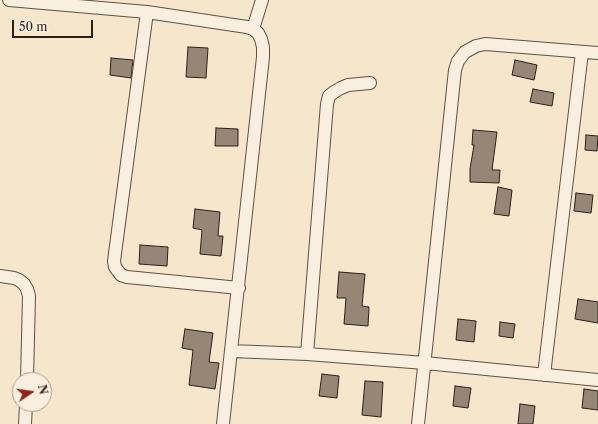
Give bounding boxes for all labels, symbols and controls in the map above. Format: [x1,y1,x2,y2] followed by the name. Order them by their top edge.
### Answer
[14,12,95,38] scale bar
[19,19,48,34] text: 50 m
[12,372,52,412] north arrow
[35,383,51,396] text: N

